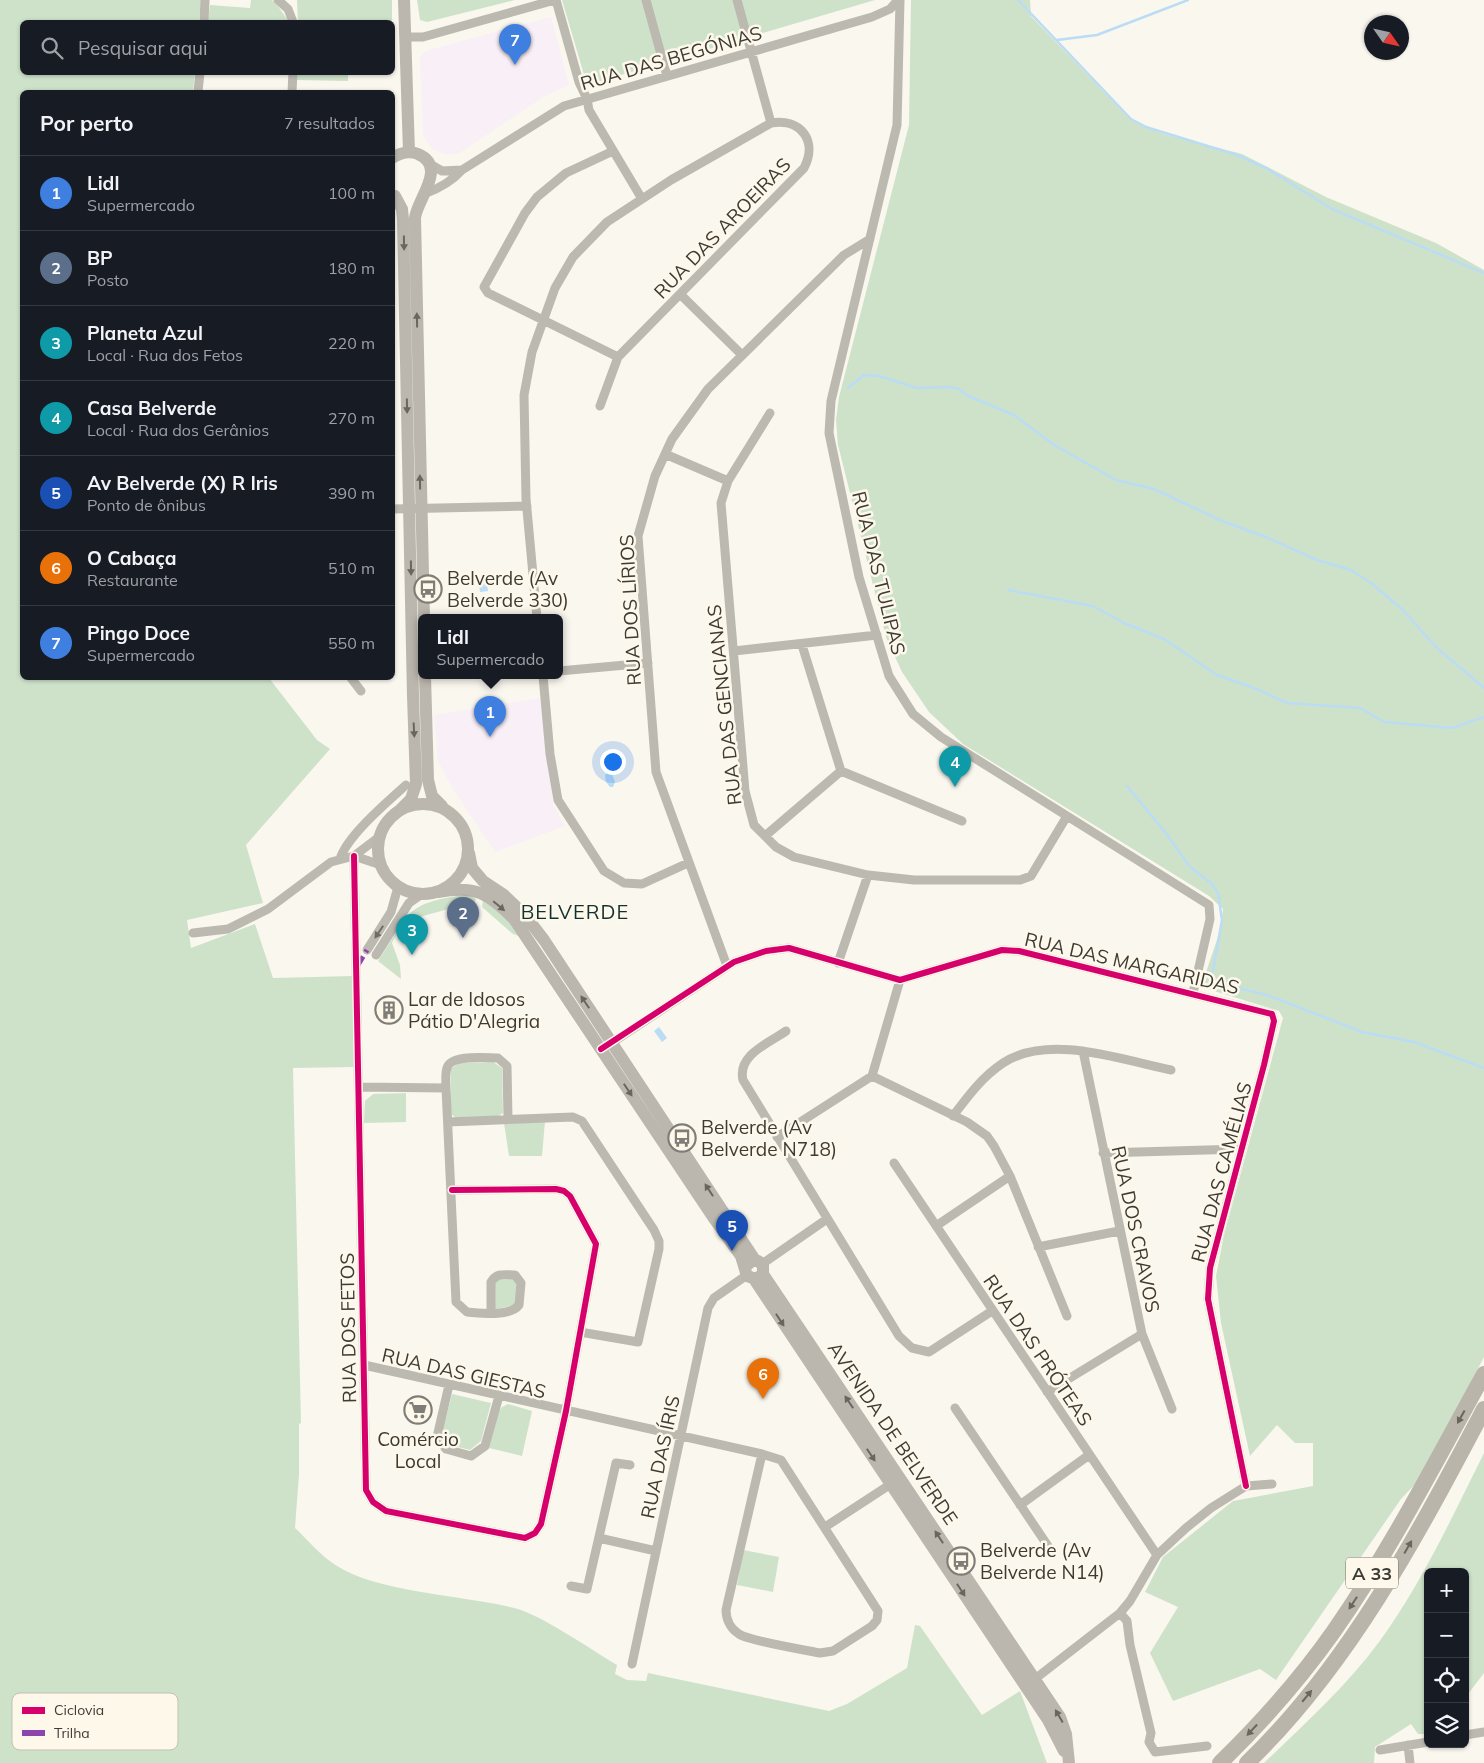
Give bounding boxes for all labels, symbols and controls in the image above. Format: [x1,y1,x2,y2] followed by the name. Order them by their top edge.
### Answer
[1364,15,1409,60] north arrow
[20,20,395,75] search box
[577,21,765,95] street label: RUA DAS BEGÓNIAS
[499,24,531,65] pin: 7
[38,34,66,62] icon: search
[78,36,208,60] text: Pesquisar aqui
[40,110,134,136] text: Por perto
[284,113,375,133] text: 7 resultados
[648,152,796,304] street label: RUA DAS AROEIRAS
[87,171,119,195] text: Lidl
[51,183,61,203] text: 1
[328,183,375,203] text: 100 m
[87,195,195,215] text: Supermercado
[400,235,408,251] one-way arrow
[87,246,113,270] text: BP
[51,258,61,278] text: 2
[328,258,375,278] text: 180 m
[87,270,129,290] text: Posto
[413,311,421,327] one-way arrow
[87,321,203,345] text: Planeta Azul
[51,333,61,353] text: 3
[328,333,375,353] text: 220 m
[87,345,243,365] text: Local · Rua dos Fetos
[87,396,217,420] text: Casa Belverde
[403,398,411,414] one-way arrow
[51,408,61,428] text: 4
[328,408,375,428] text: 270 m
[87,420,269,440] text: Local · Rua dos Gerânios
[87,471,278,495] text: Av Belverde (X) R Iris
[416,474,424,490] one-way arrow
[51,483,61,503] text: 5
[328,483,375,503] text: 390 m
[847,489,911,657] street label: RUA DAS TULIPAS
[87,495,206,515] text: Ponto de ônibus
[614,534,646,686] street label: RUA DOS LÍRIOS
[87,546,176,570] text: O Cabaça
[51,558,61,578] text: 6
[328,558,375,578] text: 510 m
[407,560,415,576] one-way arrow
[447,566,569,612] place label: Belverde (Av Belverde 330)
[87,570,178,590] text: Restaurante
[413,574,443,604] bus stop icon: Belverde (Av Belverde 330)
[702,604,746,806] street label: RUA DAS GENCIANAS
[418,614,563,679] popup
[87,621,190,645] text: Pingo Doce
[437,625,469,649] text: Lidl
[51,633,61,653] text: 7
[328,633,375,653] text: 550 m
[87,645,195,665] text: Supermercado
[437,649,544,669] text: Supermercado
[474,696,506,737] pin: 1
[411,723,419,739] one-way arrow
[939,746,971,787] pin: 4
[600,749,626,775] your location
[447,897,479,938] pin: 2
[521,899,629,924] district label: BELVERDE
[493,900,506,911] one-way arrow
[396,914,428,955] pin: 3
[375,925,384,938] one-way arrow
[1022,927,1242,999] street label: RUA DAS MARGARIDAS
[408,987,540,1033] place label: Lar de Idosos Pátio D'Alegria
[374,995,404,1025] building icon: Lar de Idosos Pátio D'Alegria
[580,995,590,1009] one-way arrow
[1185,1079,1257,1265] street label: RUA DAS CAMÉLIAS
[623,1083,633,1096] one-way arrow
[701,1115,837,1161] place label: Belverde (Av Belverde N718)
[667,1123,697,1153] bus stop icon: Belverde (Av Belverde N718)
[1107,1143,1165,1315] street label: RUA DOS CRAVOS
[704,1184,714,1197] one-way arrow
[716,1210,748,1251] pin: 5
[335,1253,361,1403] street label: RUA DOS FETOS
[978,1270,1098,1430] street label: RUA DAS PRÓTEAS
[776,1314,785,1327] one-way arrow
[823,1337,963,1529] street label: AVENIDA DE BELVERDE
[380,1342,548,1404] street label: RUA DAS GIESTAS
[747,1358,779,1399] pin: 6
[635,1393,685,1521] street label: RUA DAS ÍRIS
[403,1395,433,1425] supermarket icon: Comércio Local
[844,1395,854,1408] one-way arrow
[1456,1410,1465,1424] one-way arrow
[377,1427,459,1473] place label: Comércio Local
[866,1448,876,1462] one-way arrow
[935,1530,944,1544] one-way arrow
[980,1538,1105,1584] place label: Belverde (Av Belverde N14)
[1404,1540,1412,1554] one-way arrow
[946,1546,976,1576] bus stop icon: Belverde (Av Belverde N14)
[1346,1558,1398,1589] road number: A 33
[1424,1568,1469,1748] map controls
[1424,1568,1469,1613] button: +
[956,1584,966,1597] one-way arrow
[1348,1596,1358,1610] one-way arrow
[1424,1613,1469,1658] button: −
[1424,1658,1469,1703] button: locate
[1301,1690,1313,1702] one-way arrow
[12,1693,178,1750] legend
[54,1701,104,1719] text: Ciclovia
[1424,1703,1469,1748] button: layers
[1054,1709,1063,1722] one-way arrow
[54,1724,90,1742] text: Trilha
[1246,1724,1258,1736] one-way arrow

